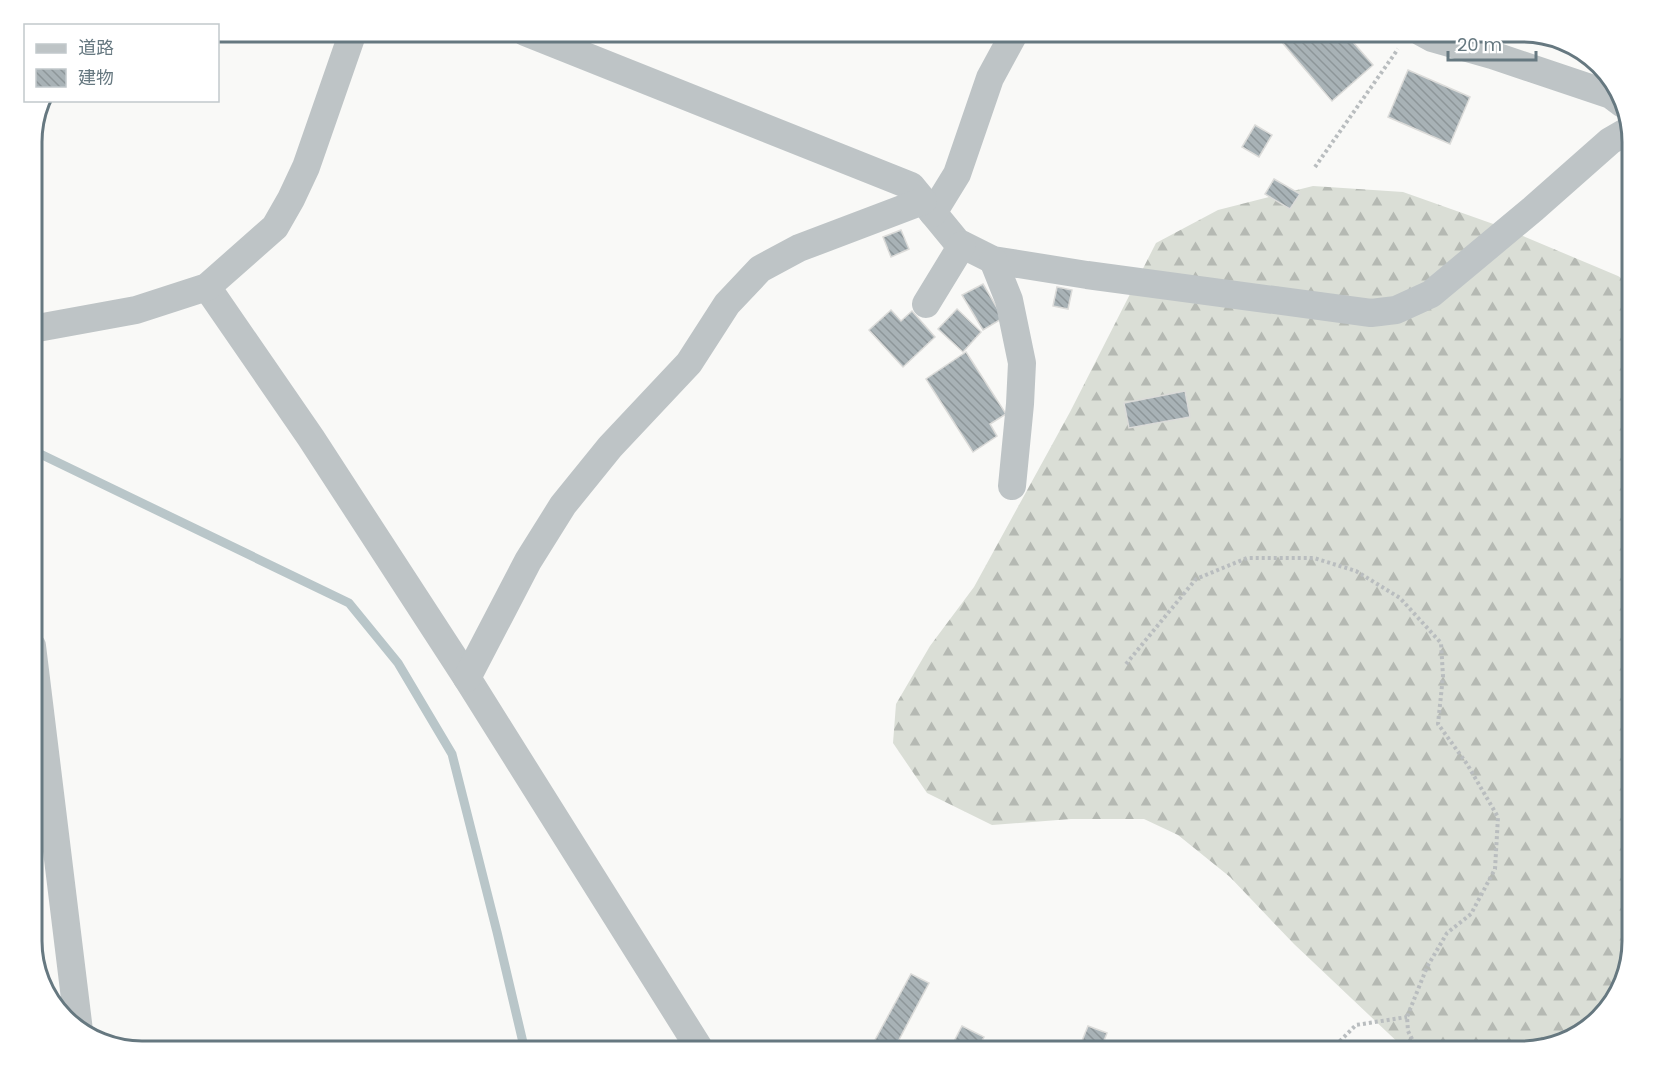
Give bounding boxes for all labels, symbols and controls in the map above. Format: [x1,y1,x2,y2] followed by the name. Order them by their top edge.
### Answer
[24,24,219,102] legend
[1448,24,1536,62] scale bar
[1457,32,1502,57] text: 20 m
[78,35,114,60] text: 道路
[78,65,114,90] text: 建物

